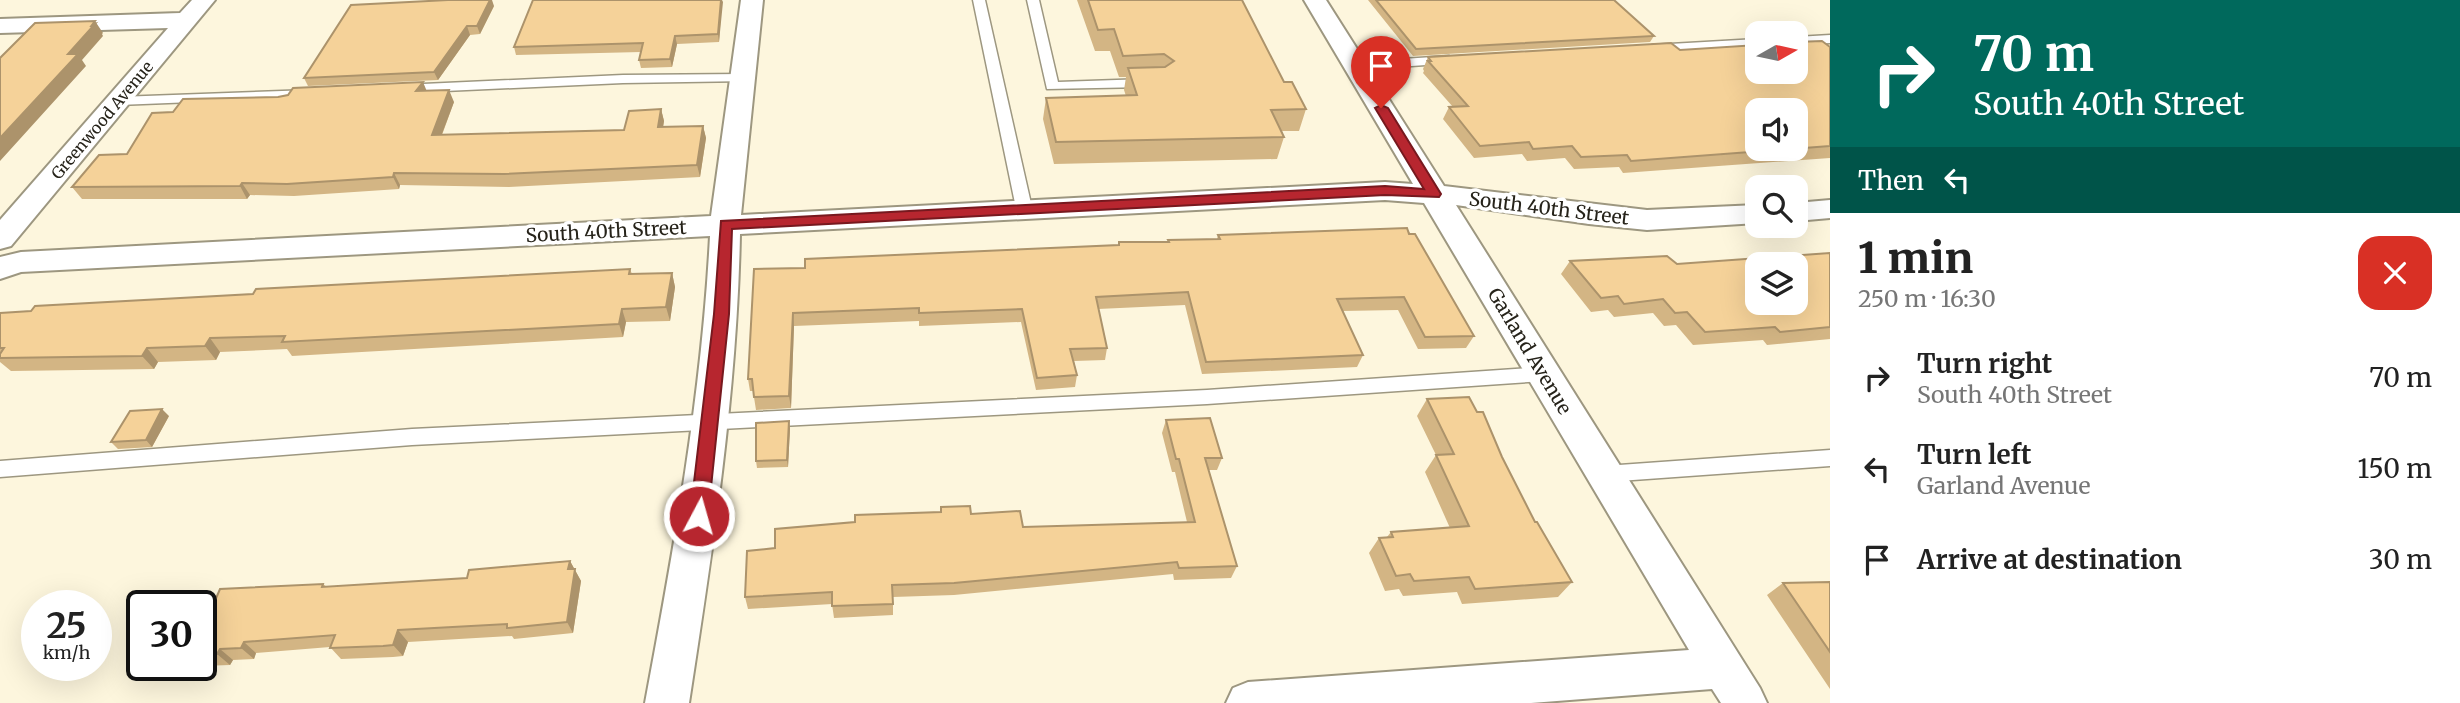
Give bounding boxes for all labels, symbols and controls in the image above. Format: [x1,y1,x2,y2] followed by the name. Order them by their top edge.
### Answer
[1745,21,1808,84] north arrow
[1745,21,1808,315] map controls
[1973,23,2094,84] text: 70 m
[1858,28,1949,119] icon: right
[1351,36,1411,108] pin
[1362,47,1400,85] icon: arrive
[47,57,157,183] street label: Greenwood Avenue
[1973,84,2244,124] text: South 40th Street
[1745,98,1808,161] button: sound
[1938,161,1976,199] icon: left
[1858,164,1924,197] text: Then
[1745,175,1808,238] button: search
[1468,186,1631,230] street label: South 40th Street
[525,215,688,247] street label: South 40th Street
[1858,232,1973,284] text: 1 min
[2358,236,2432,310] button: close
[1745,252,1808,315] button: layers
[1483,283,1577,419] street label: Garland Avenue
[1858,284,1996,313] text: 250 m · 16:30
[1917,347,2052,380] text: Turn right
[1858,359,1896,397] icon: right
[2369,361,2432,394] text: 70 m
[1917,380,2112,409] text: South 40th Street
[1917,438,2031,471] text: Turn left
[1858,450,1896,488] icon: left
[2358,452,2432,485] text: 150 m
[1917,471,2090,500] text: Garland Avenue
[662,479,736,553] position arrow
[1858,541,1896,579] icon: arrive
[1917,543,2182,576] text: Arrive at destination
[2369,543,2432,576] text: 30 m
[126,590,217,681] speed limit sign: 30
[46,604,87,648] text: 25
[43,641,90,664] text: km/h

